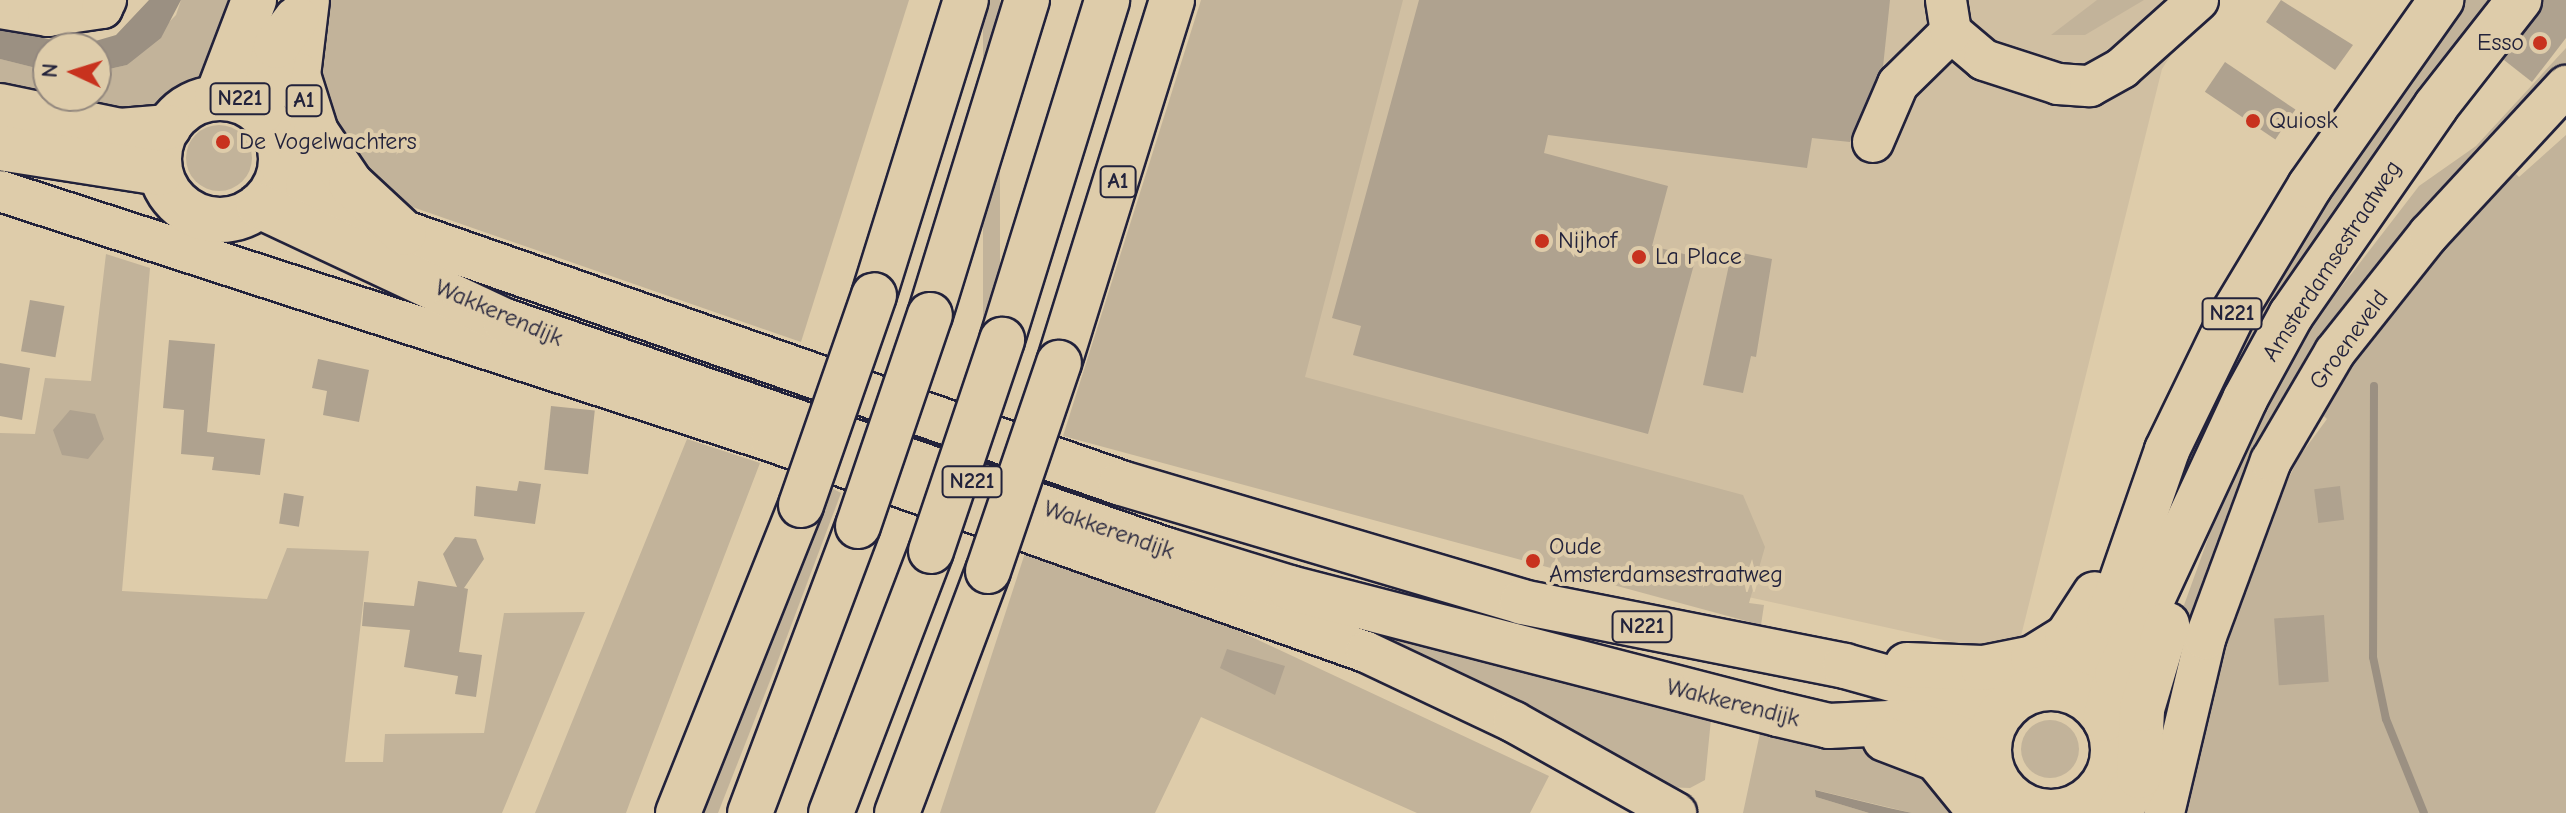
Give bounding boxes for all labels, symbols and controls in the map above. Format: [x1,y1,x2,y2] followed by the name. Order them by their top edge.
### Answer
[2477,29,2524,57] place label: Esso
[32,32,112,112] north arrow
[2531,34,2549,52] marker: Esso
[37,62,64,79] text: N
[208,81,272,117] road number: N221
[284,83,324,119] road number: A1
[2269,107,2338,135] place label: Quiosk
[2244,112,2262,130] marker: Quiosk
[239,128,417,156] place label: De Vogelwachters
[214,133,232,151] marker: De Vogelwachters
[2256,155,2408,367] street label: Amsterdamsestraatweg
[1098,164,1138,200] road number: A1
[1558,227,1617,255] place label: Nijhof
[1533,232,1551,250] marker: Nijhof
[1655,243,1742,271] place label: La Place
[1630,248,1648,266] marker: La Place
[431,273,567,353] street label: Wakkerendijk
[2303,285,2395,395] street label: Groeneveld
[2200,296,2264,332] road number: N221
[940,464,1004,500] road number: N221
[1040,494,1178,566] street label: Wakkerendijk
[1549,533,1783,589] place label: Oude Amsterdamsestraatweg
[1524,552,1542,570] marker: Oude Amsterdamsestraatweg
[1610,609,1674,645] road number: N221
[1663,673,1803,733] street label: Wakkerendijk

